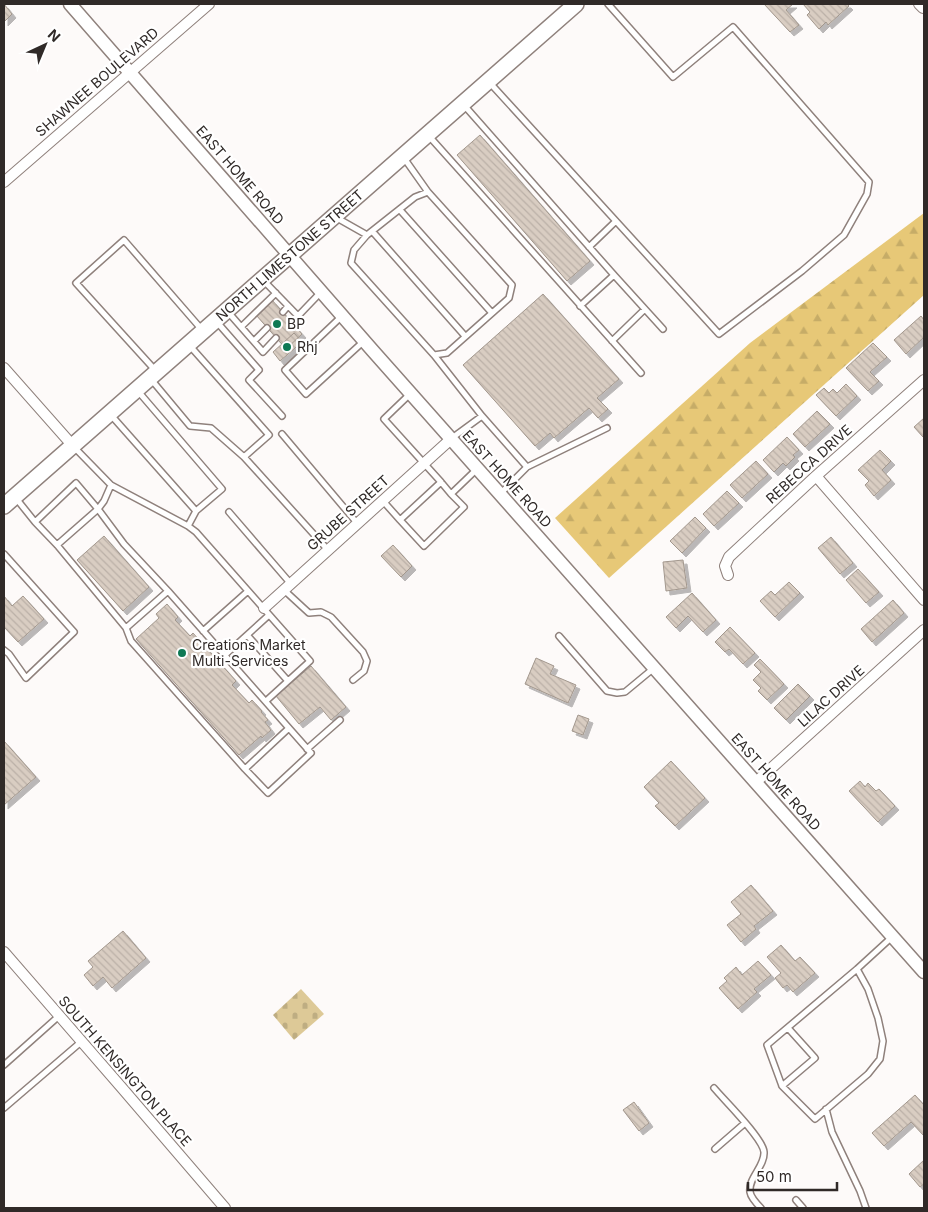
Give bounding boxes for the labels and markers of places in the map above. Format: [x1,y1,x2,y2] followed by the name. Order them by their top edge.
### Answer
[287,315,305,332] place label: BP
[271,318,283,330] marker: BP
[297,338,318,355] place label: Rhj
[281,341,293,353] marker: Rhj
[192,636,306,669] place label: Creations Market Multi-Services
[176,647,188,659] marker: Creations Market Multi-Services

